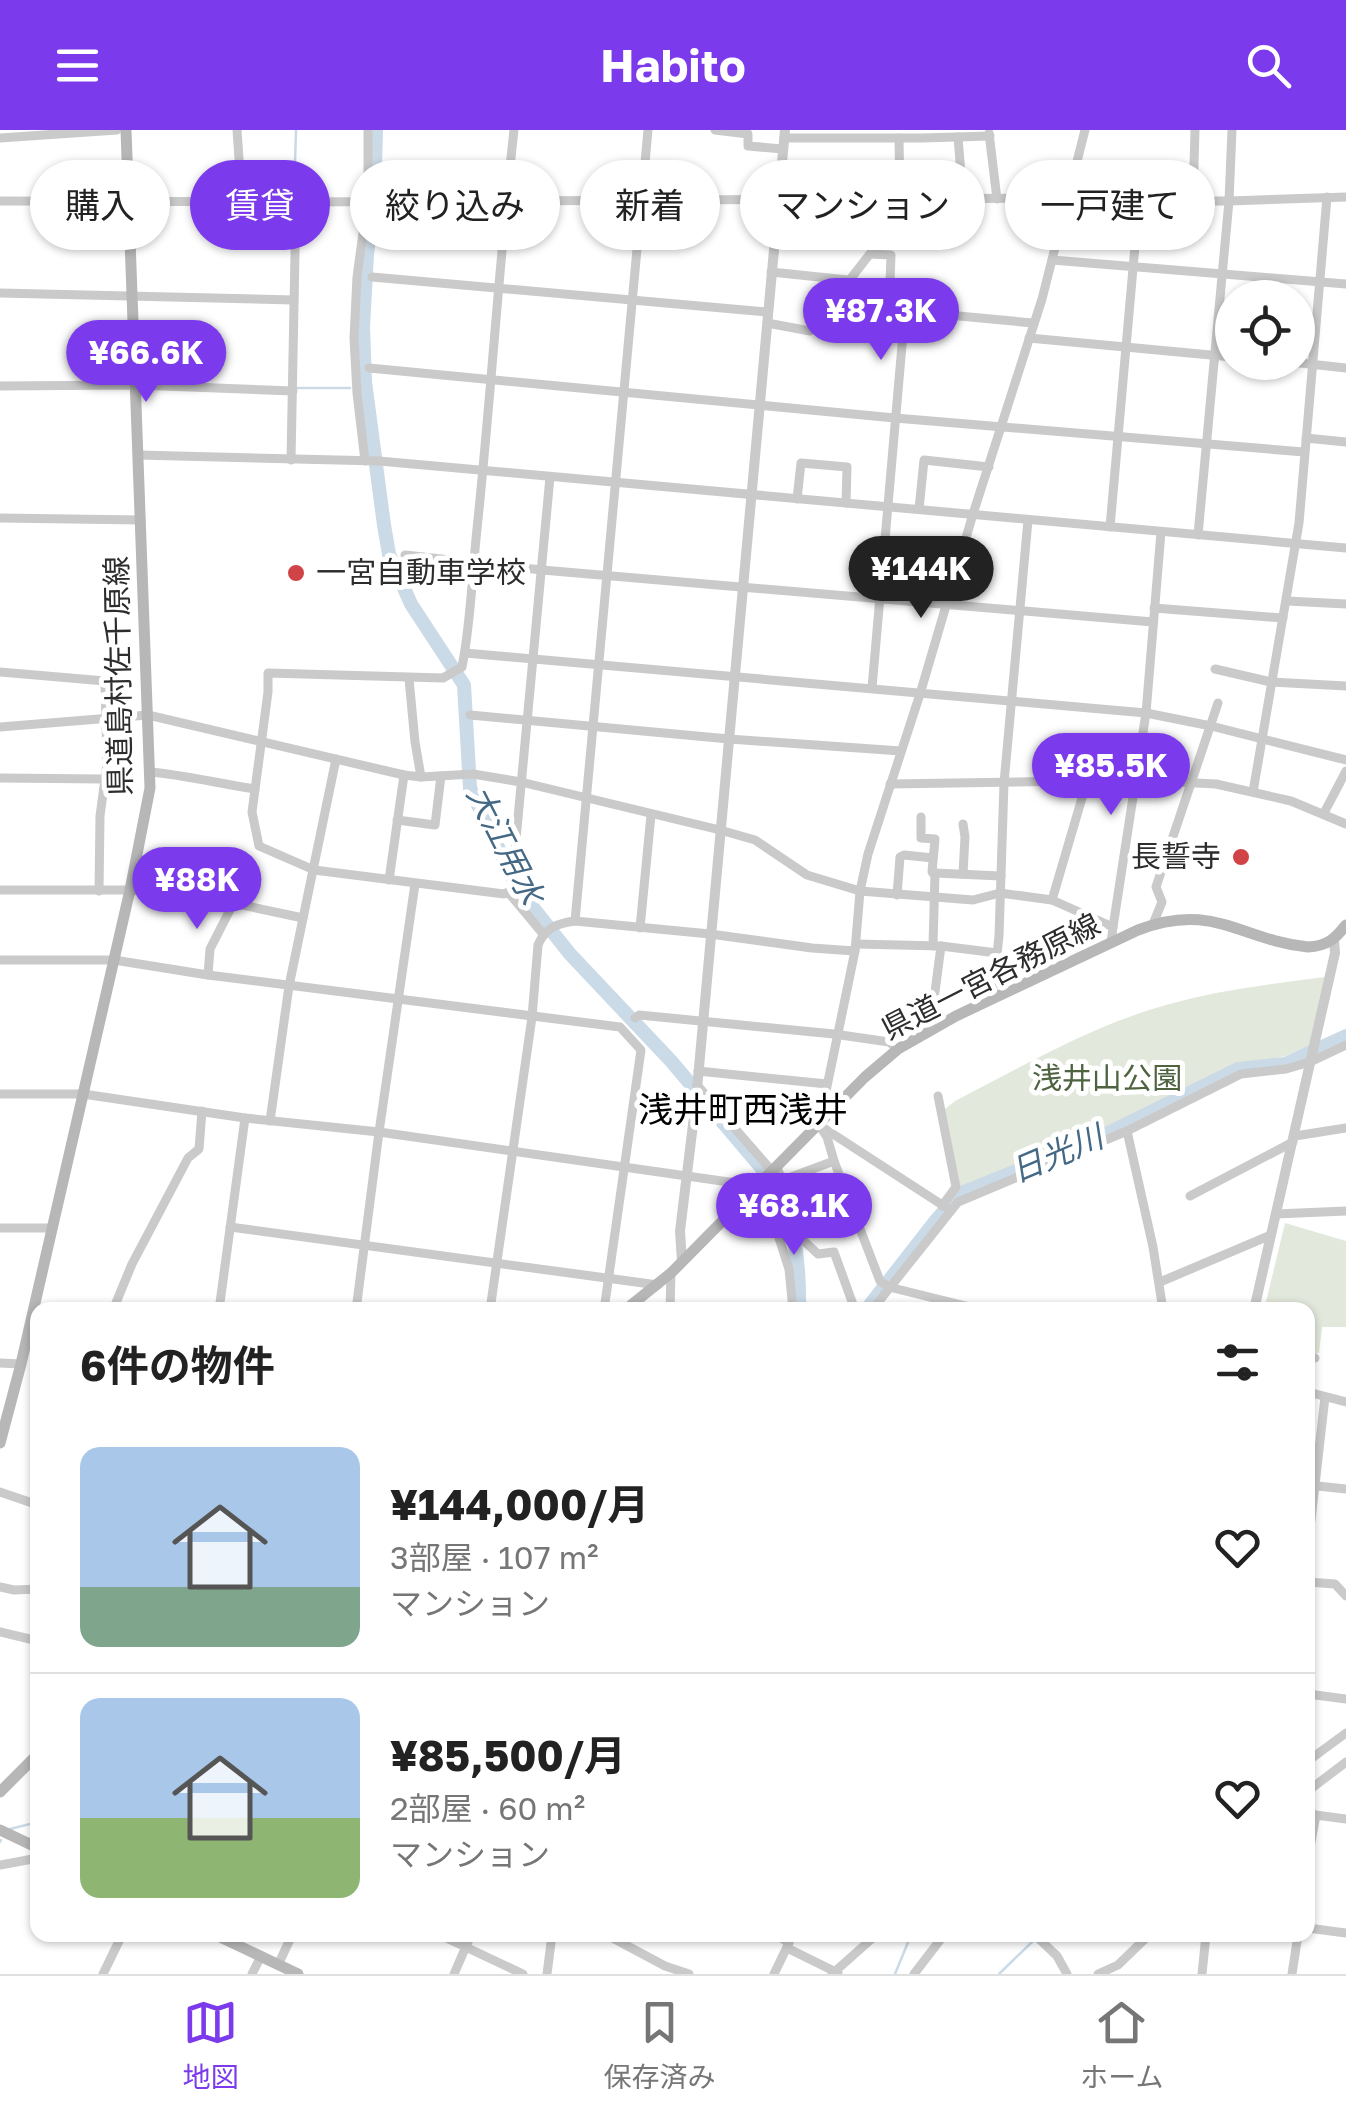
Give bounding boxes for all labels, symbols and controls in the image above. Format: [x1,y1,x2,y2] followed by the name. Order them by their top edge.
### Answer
[50,38,105,93] icon: menu
[600,38,746,92] text: Habito
[1241,38,1296,93] icon: search
[30,160,170,250] chip: 購入
[190,160,330,250] chip: 賃貸
[350,160,560,250] chip: 絞り込み
[580,160,720,250] chip: 新着
[740,160,985,250] chip: マンション
[1005,160,1215,250] chip: 一戸建て
[800,278,962,363] pin: ¥87.3K
[1215,280,1315,380] map controls
[1215,280,1315,380] button: locate
[825,291,937,329] text: ¥87.3K
[65,320,227,405] pin: ¥66.6K
[88,333,204,371] text: ¥66.6K
[851,536,991,621] pin: ¥144K
[871,549,971,587] text: ¥144K
[316,554,526,590] place label: 一宮自動車学校
[98,556,138,796] street label: 県道島村佐千原線
[285,562,307,584] marker: 一宮自動車学校
[1030,733,1192,818] pin: ¥85.5K
[1054,746,1168,784] text: ¥85.5K
[460,779,553,913] water label: 大江用水
[1131,838,1221,874] place label: 長誓寺
[1230,846,1252,868] marker: 長誓寺
[138,847,256,932] pin: ¥88K
[154,860,240,898] text: ¥88K
[875,906,1106,1047] street label: 県道一宮各務原線
[1032,1060,1182,1096] park label: 浅井山公園
[638,1088,848,1130] district label: 浅井町西浅井
[1005,1116,1111,1189] water label: 日光川
[713,1173,875,1258] pin: ¥68.1K
[738,1186,850,1224] text: ¥68.1K
[1210,1335,1265,1390] icon: filters
[80,1340,275,1390] text: 6件の物件
[390,1479,649,1529] text: ¥144,000/月
[160,1487,280,1607] icon: home
[1210,1520,1265,1575] icon: heart
[390,1538,598,1576] text: 3部屋 · 107 m²
[390,1584,550,1622] text: マンション
[390,1730,626,1780] text: ¥85,500/月
[160,1738,280,1858] icon: home
[1210,1771,1265,1826] icon: heart
[390,1789,585,1827] text: 2部屋 · 60 m²
[390,1835,550,1873] text: マンション
[182,1995,238,2095] tab: 地図
[603,1995,715,2095] tab: 保存済み
[1080,1995,1164,2095] tab: ホーム

